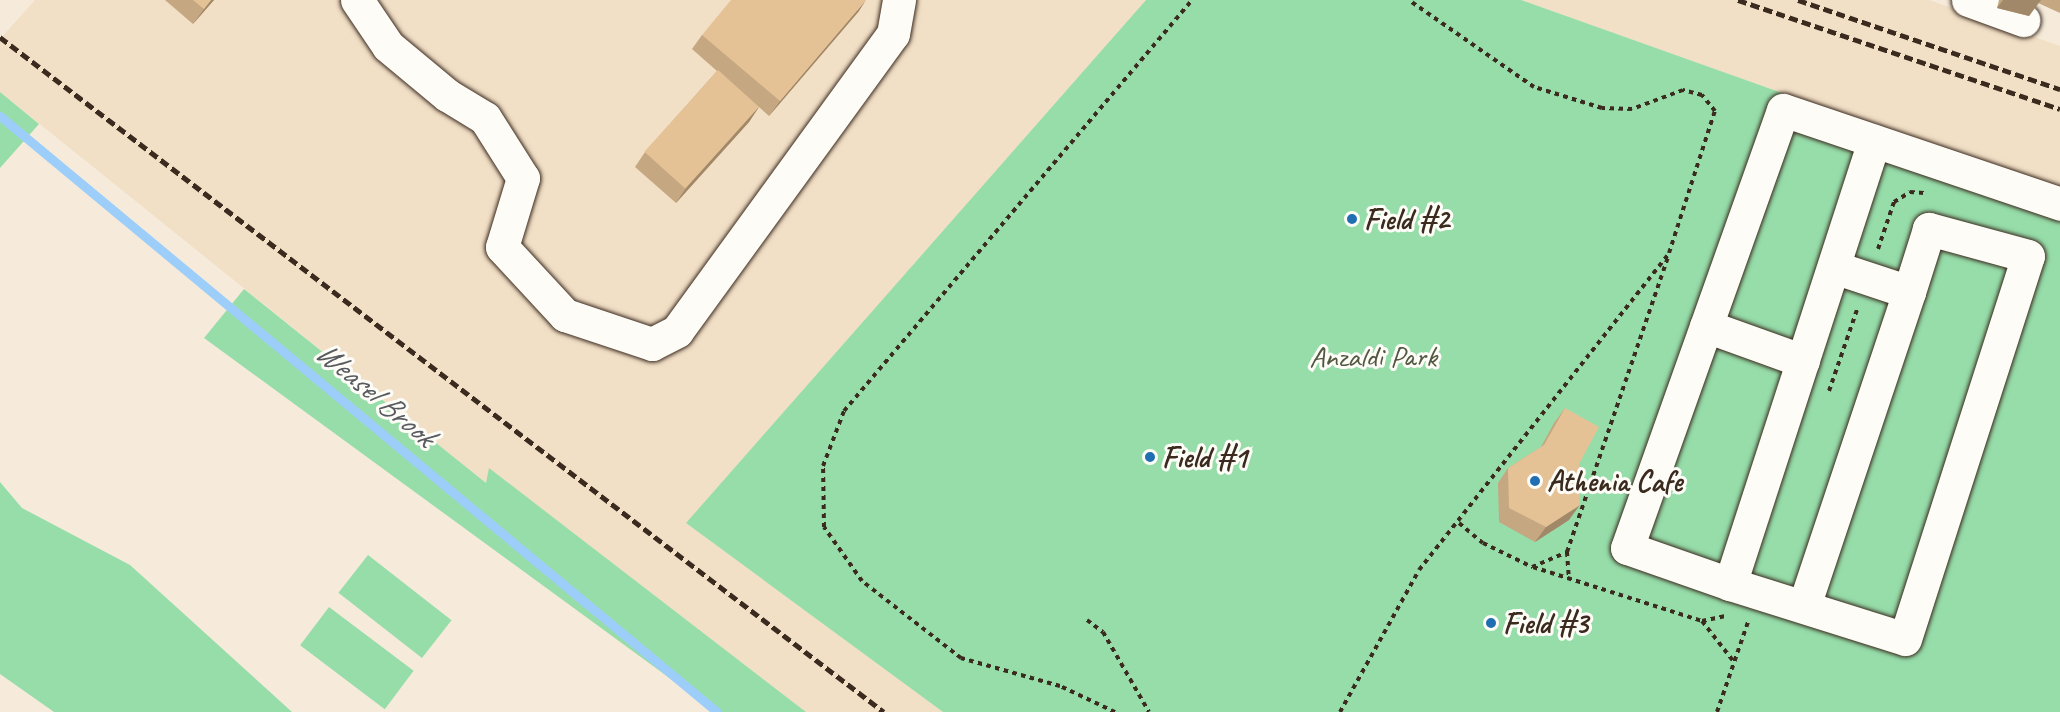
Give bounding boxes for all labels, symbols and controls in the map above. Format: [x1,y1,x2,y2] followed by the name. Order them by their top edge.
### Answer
[1364,201,1449,237] place label: Field #2
[1345,212,1359,226] marker: Field #2
[308,333,442,455] water label: Weasel Brook
[1309,338,1437,374] park label: Anzaldi Park
[1162,439,1247,475] place label: Field #1
[1143,450,1157,464] marker: Field #1
[1547,463,1682,499] place label: Athenia Cafe
[1528,474,1542,488] marker: Athenia Cafe
[1503,605,1588,641] place label: Field #3
[1484,616,1498,630] marker: Field #3

